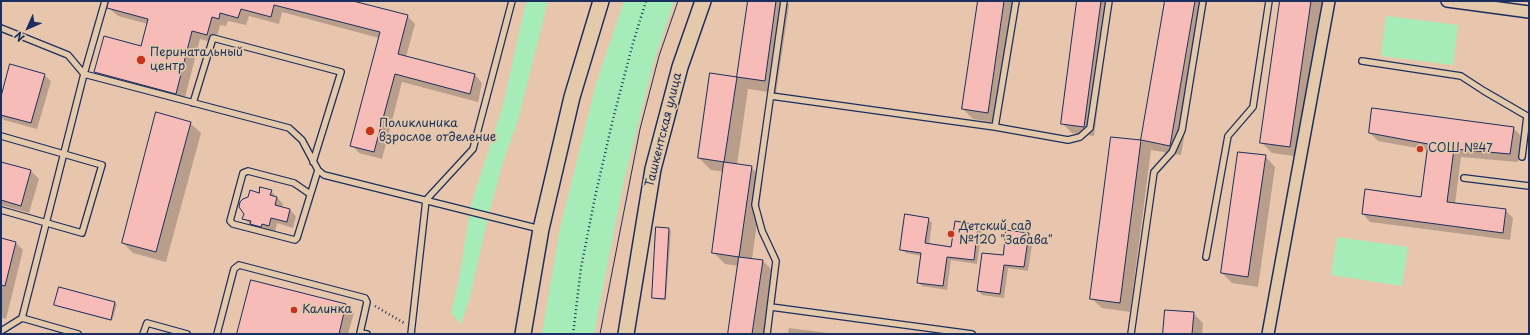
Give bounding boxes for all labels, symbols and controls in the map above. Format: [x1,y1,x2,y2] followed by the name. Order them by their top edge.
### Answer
[8,8,48,48] north arrow
[10,28,28,46] text: N
[150,46,243,74] place label: Перинатальный центр
[135,54,147,66] marker: Перинатальный центр
[643,71,685,189] street label: Ташкентская улица
[379,117,496,145] place label: Поликлиника взрослое отделение
[364,125,376,137] marker: Поликлиника взрослое отделение
[1428,142,1493,156] place label: СОШ №47
[1415,144,1425,154] marker: СОШ №47
[959,220,1053,248] place label: Детский сад №120 "Забава"
[946,229,956,239] marker: Детский сад №120 "Забава"
[302,303,352,317] place label: Калинка
[289,305,299,315] marker: Калинка

